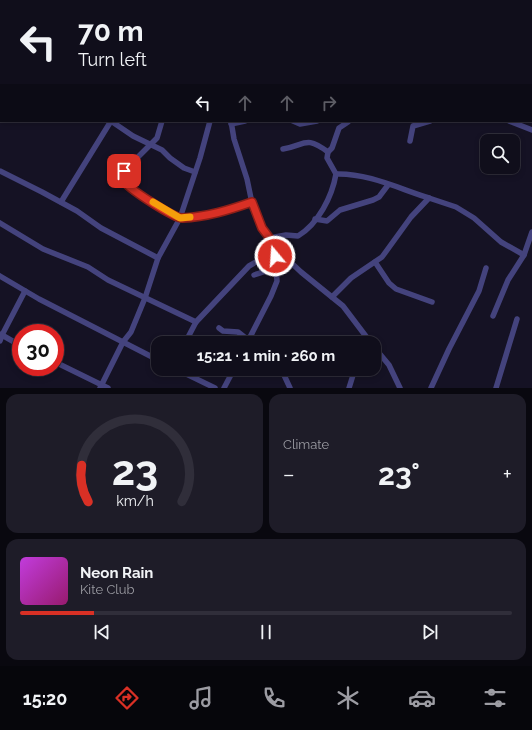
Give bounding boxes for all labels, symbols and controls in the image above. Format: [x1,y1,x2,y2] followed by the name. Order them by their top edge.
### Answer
[78,15,144,48] text: 70 m
[12,16,64,68] icon: left
[78,49,147,70] text: Turn left
[192,92,214,114] icon: left
[234,92,256,114] icon: ahead
[276,92,298,114] icon: ahead
[318,92,340,114] icon: right
[480,134,520,174] map controls
[480,134,520,174] button: search
[107,154,141,188] pin
[113,160,135,182] icon: arrive
[254,235,296,277] position arrow
[12,324,64,376] speed limit sign: 30
[197,347,335,365] text: 15:21 · 1 min · 260 m
[283,437,329,452] text: Climate
[111,445,158,494] text: 23
[378,457,420,492] text: 23°
[283,461,295,487] text: −
[503,461,512,487] text: +
[116,492,153,508] text: km/h
[80,564,153,582] text: Neon Rain
[80,582,135,597] text: Kite Club
[91,621,113,643] icon: previous
[255,621,277,643] icon: pause
[419,621,441,643] icon: next
[113,684,141,712] icon: directions
[187,684,215,712] icon: music
[260,684,288,712] icon: phone
[334,684,362,712] icon: climate
[408,684,436,712] icon: car
[481,684,509,712] icon: filters
[23,688,67,709] text: 15:20

